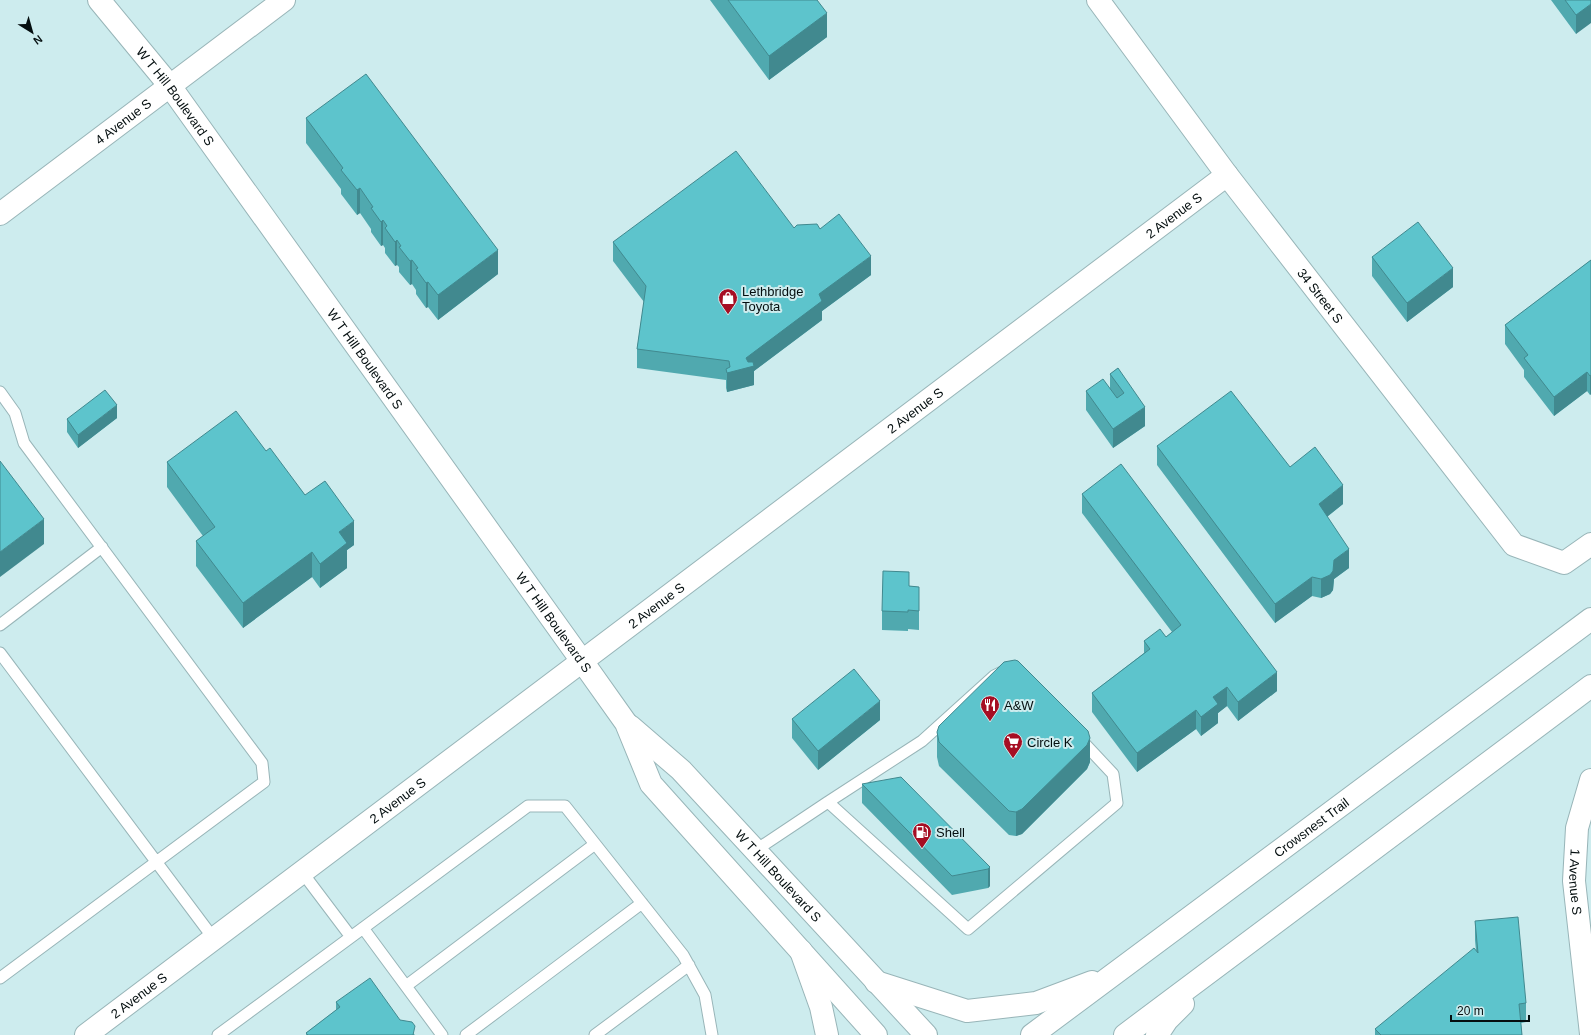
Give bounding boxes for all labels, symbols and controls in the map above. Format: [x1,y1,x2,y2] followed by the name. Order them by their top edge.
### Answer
[12,12,52,52] north arrow
[31,33,45,47] text: N
[133,44,217,149] street label: W T Hill Boulevard S
[92,96,155,148] street label: 4 Avenue S
[1143,189,1205,242] street label: 2 Avenue S
[1294,266,1346,326] street label: 34 Street S
[742,284,803,314] place label: Lethbridge Toyota
[717,287,739,315] shop icon: Lethbridge Toyota
[324,306,406,412] street label: W T Hill Boulevard S
[884,384,946,437] street label: 2 Avenue S
[513,569,595,676] street label: W T Hill Boulevard S
[625,579,688,632] street label: 2 Avenue S
[979,694,1001,722] restaurant icon: A&W
[1004,698,1034,713] place label: A&W
[1002,731,1024,759] supermarket icon: Circle K
[1027,735,1073,750] place label: Circle K
[367,775,429,827] street label: 2 Avenue S
[1271,795,1352,860] street label: Crowsnest Trail
[911,821,933,849] fuel station icon: Shell
[936,825,965,840] place label: Shell
[732,827,824,925] street label: W T Hill Boulevard S
[1566,848,1585,916] street label: 1 Avenue S
[108,970,170,1022] street label: 2 Avenue S
[1451,997,1529,1023] scale bar
[1457,1004,1484,1018] text: 20 m

